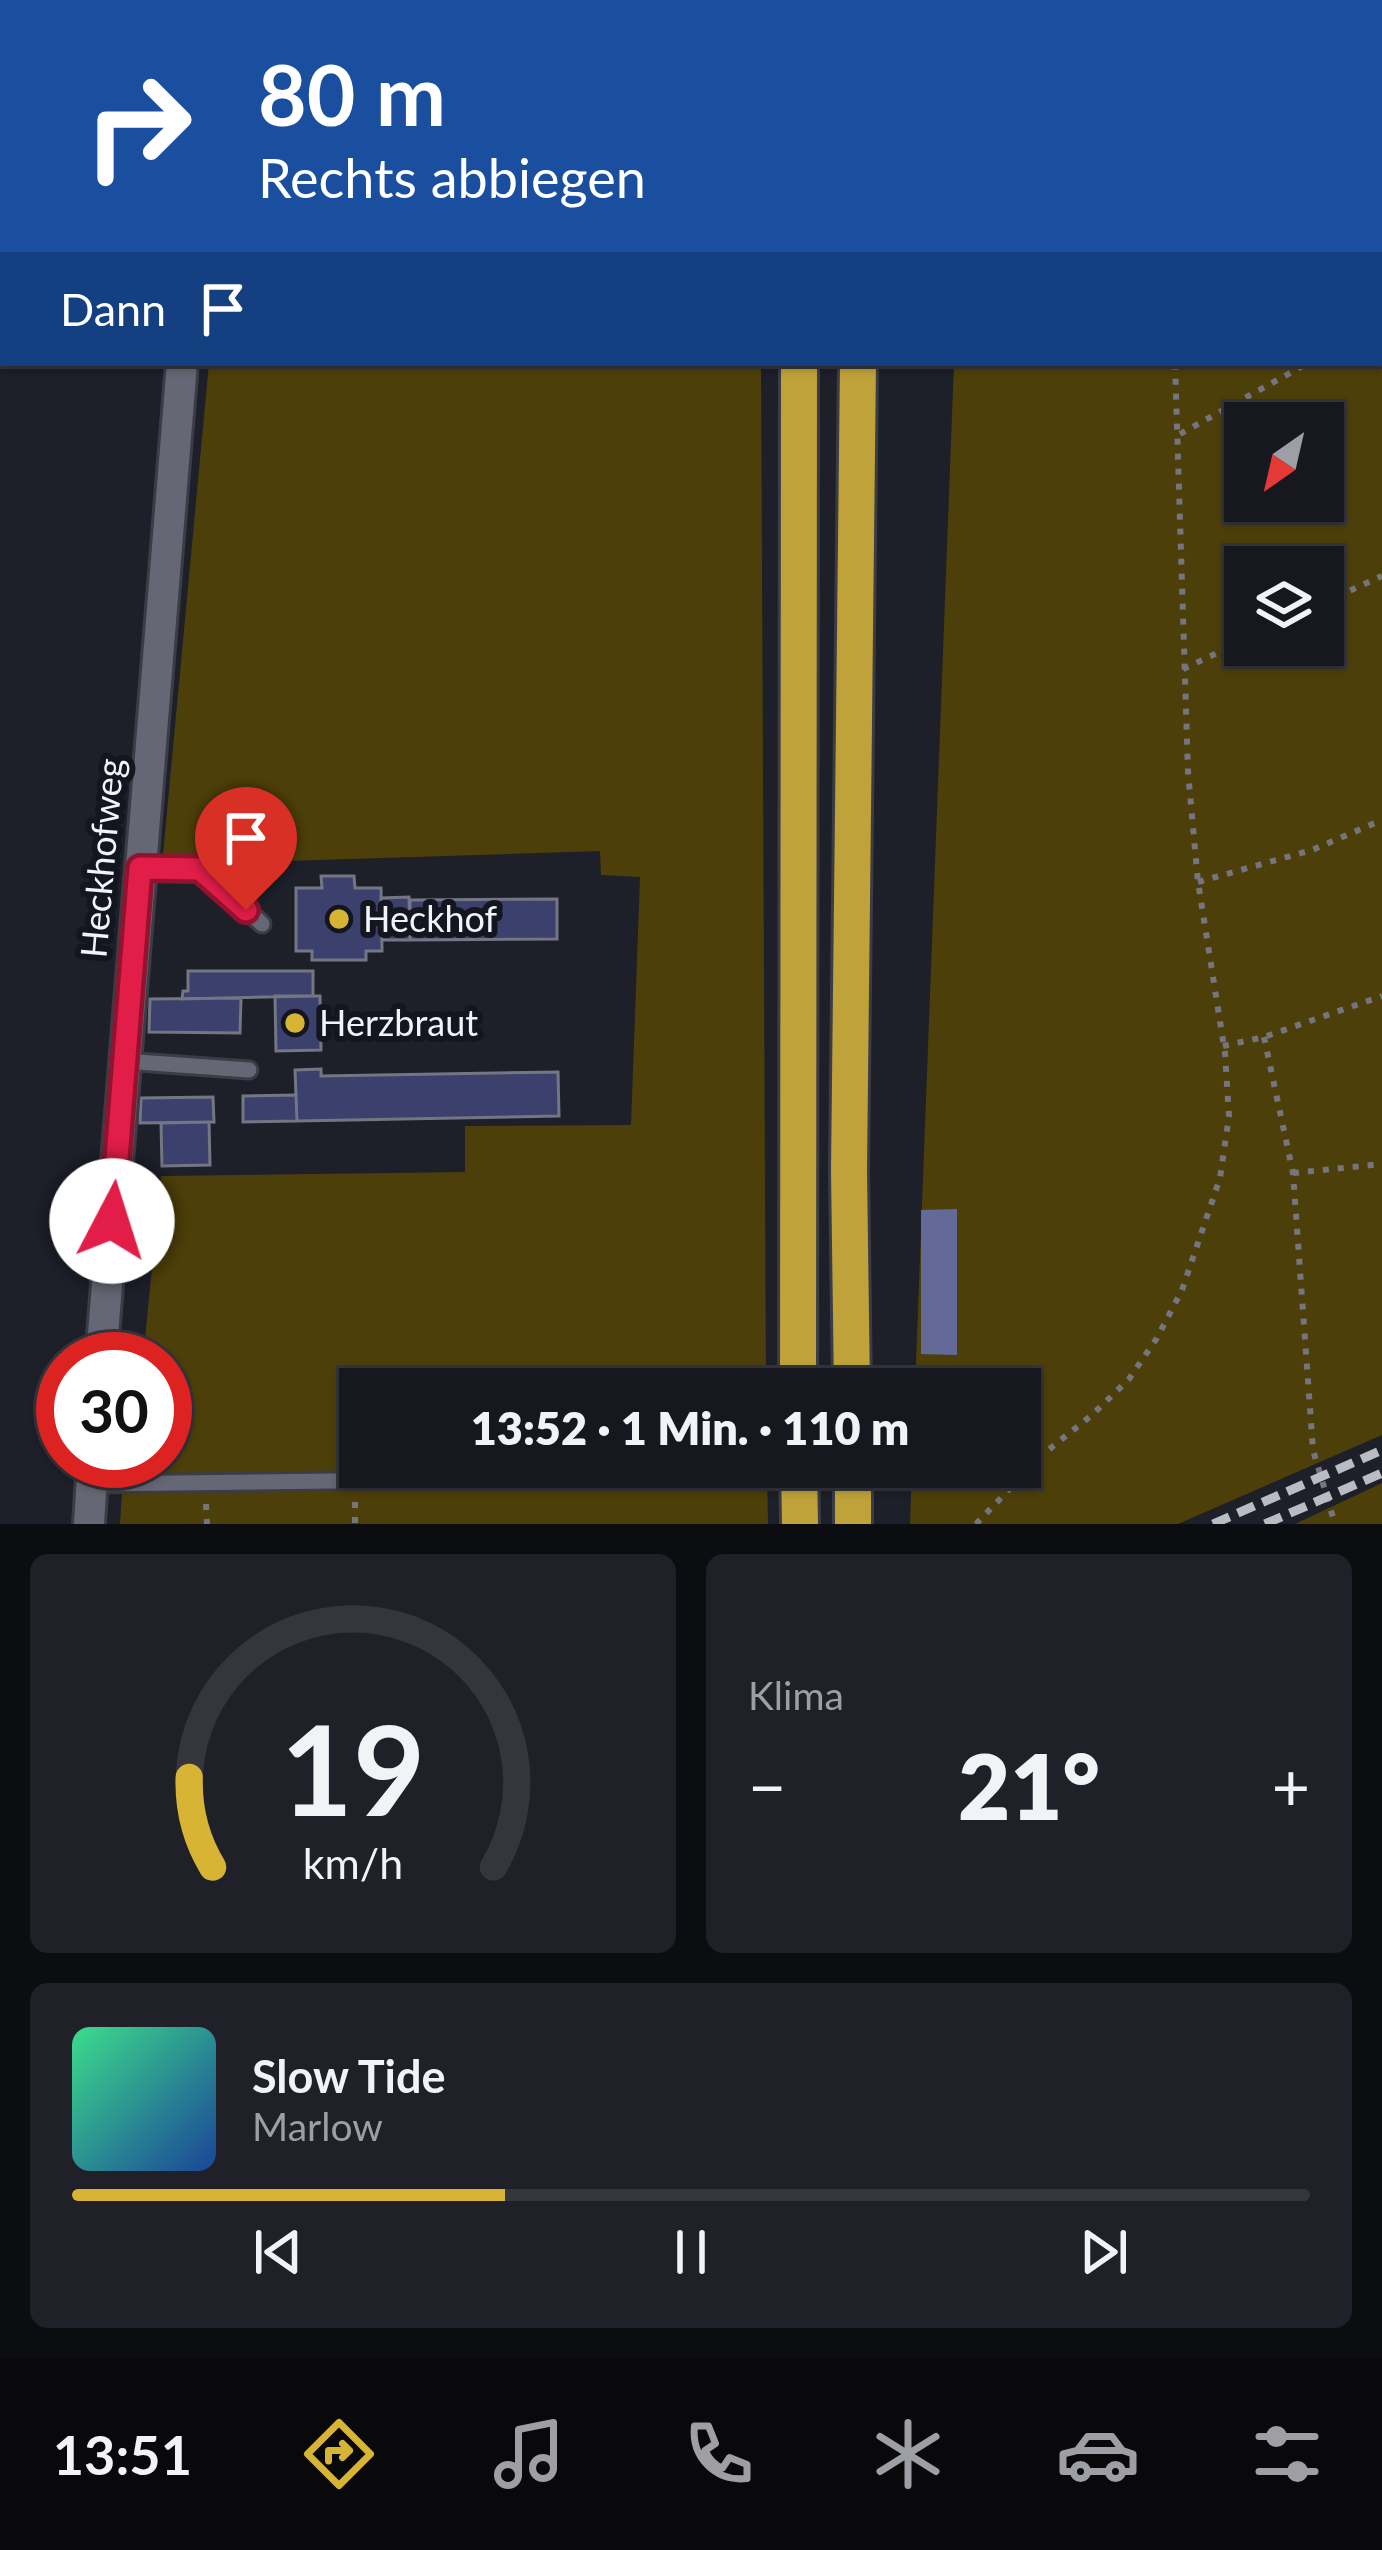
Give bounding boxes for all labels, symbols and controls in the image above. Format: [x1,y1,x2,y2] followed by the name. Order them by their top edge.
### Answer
[258,43,446,144] text: 80 m
[60,48,216,204] icon: right
[258,145,646,210] text: Rechts abbiegen
[190,276,256,342] icon: arrive
[60,282,166,336] text: Dann
[1224,402,1344,522] north arrow
[1224,402,1344,666] map controls
[1224,546,1344,666] button: layers
[70,756,132,959] street label: Heckhofweg
[195,787,297,910] pin
[213,805,279,871] icon: arrive
[363,896,498,940] place label: Heckhof
[326,906,352,932] marker: Heckhof
[319,1000,478,1044] place label: Herzbraut
[282,1010,308,1036] marker: Herzbraut
[49,1158,175,1284] position arrow
[36,1332,192,1488] speed limit sign: 30
[471,1401,909,1455] text: 13:52 · 1 Min. · 110 m
[748,1672,844,1718] text: Klima
[281,1693,425,1843] text: 19
[958,1731,1100,1839] text: 21°
[748,1746,786,1825] text: −
[1272,1746,1310,1825] text: +
[303,1836,403,1887] text: km/h
[252,2049,446,2103] text: Slow Tide
[252,2103,383,2149] text: Marlow
[245,2219,311,2285] icon: previous
[658,2219,724,2285] icon: pause
[1071,2219,1137,2285] icon: next
[297,2412,381,2496] icon: directions
[487,2412,571,2496] icon: music
[677,2412,761,2496] icon: phone
[866,2412,950,2496] icon: climate
[1056,2412,1140,2496] icon: car
[1245,2412,1329,2496] icon: filters
[53,2422,192,2487] text: 13:51

